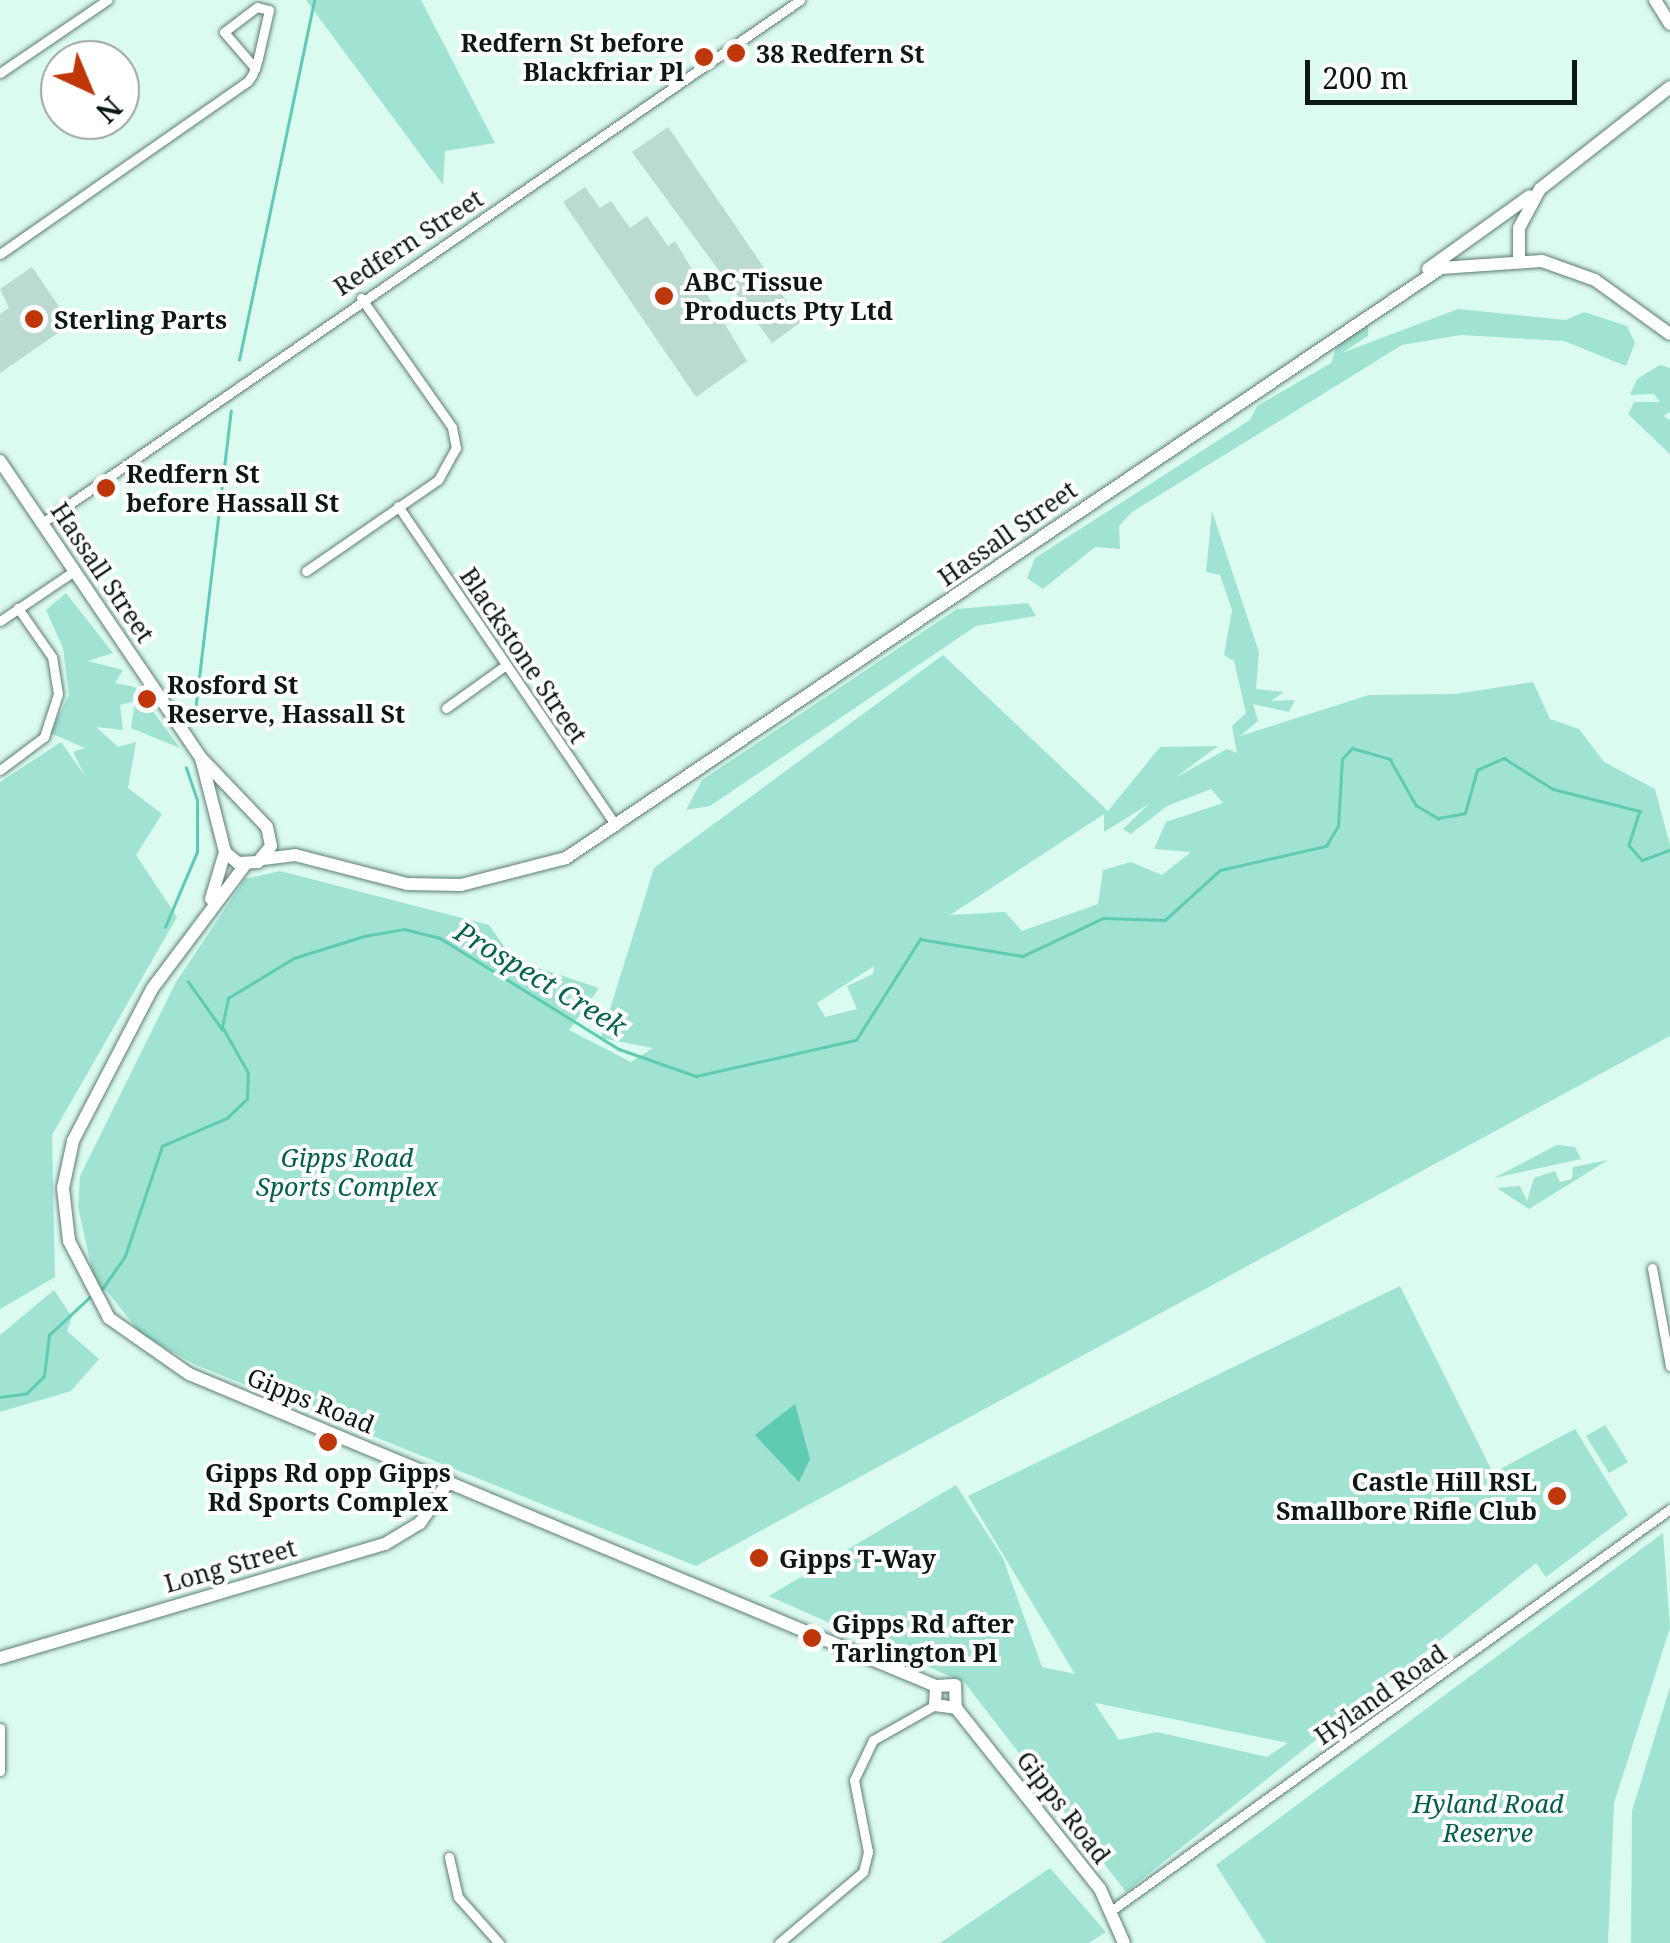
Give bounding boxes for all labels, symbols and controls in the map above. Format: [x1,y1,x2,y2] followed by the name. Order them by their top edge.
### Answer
[460,28,684,87] place label: Redfern St before Blackfriar Pl
[756,38,924,68] place label: 38 Redfern St
[40,40,140,140] north arrow
[1310,40,1582,102] scale bar
[725,42,747,64] marker: 38 Redfern St
[693,46,715,68] marker: Redfern St before Blackfriar Pl
[1322,57,1408,98] text: 200 m
[88,89,131,131] text: N
[328,183,488,301] street label: Redfern Street
[684,267,893,326] place label: ABC Tissue Products Pty Ltd
[653,285,675,307] marker: ABC Tissue Products Pty Ltd
[54,304,227,334] place label: Sterling Parts
[23,308,45,330] marker: Sterling Parts
[126,459,339,518] place label: Redfern St before Hassall St
[932,474,1082,592] street label: Hassall Street
[95,477,117,499] marker: Redfern St before Hassall St
[45,496,161,648] street label: Hassall Street
[454,562,594,748] street label: Blackstone Street
[167,670,405,729] place label: Rosford St Reserve, Hassall St
[136,688,158,710] marker: Rosford St Reserve, Hassall St
[449,914,633,1042] water label: Prospect Creek
[256,1143,438,1202] park label: Gipps Road Sports Complex
[243,1361,379,1439] street label: Gipps Road
[317,1431,339,1453] marker: Gipps Rd opp Gipps Rd Sports Complex
[205,1458,451,1517] place label: Gipps Rd opp Gipps Rd Sports Complex
[1276,1467,1537,1526] place label: Castle Hill RSL Smallbore Rifle Club
[1546,1485,1568,1507] marker: Castle Hill RSL Smallbore Rifle Club
[161,1532,299,1598] street label: Long Street
[779,1543,936,1573] place label: Gipps T-Way
[748,1547,770,1569] marker: Gipps T-Way
[832,1609,1014,1668] place label: Gipps Rd after Tarlington Pl
[801,1627,823,1649] marker: Gipps Rd after Tarlington Pl
[1308,1638,1452,1750] street label: Hyland Road
[1011,1745,1117,1869] street label: Gipps Road
[1413,1789,1563,1848] park label: Hyland Road Reserve

